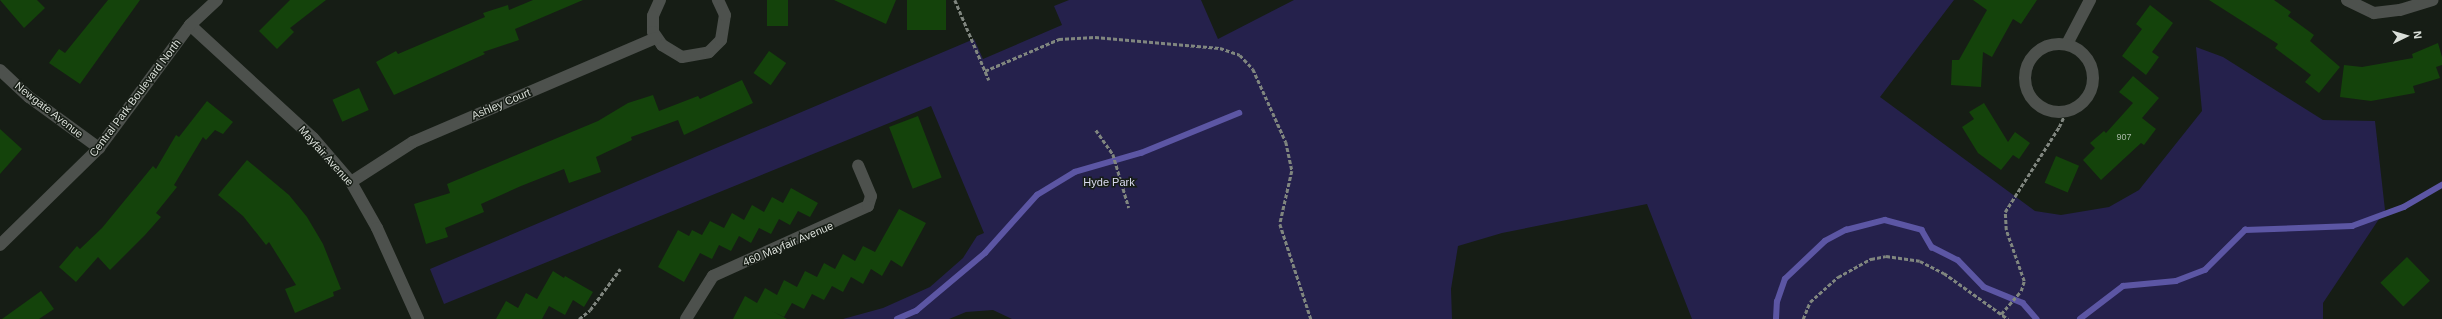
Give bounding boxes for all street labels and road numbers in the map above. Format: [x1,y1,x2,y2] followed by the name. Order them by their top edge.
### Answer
[86,37,184,159] street label: Central Park Boulevard North
[12,79,86,141] street label: Newgate Avenue
[469,86,533,122] street label: Ashley Court
[296,123,356,189] street label: Mayfair Avenue
[740,219,836,269] street label: 460 Mayfair Avenue

